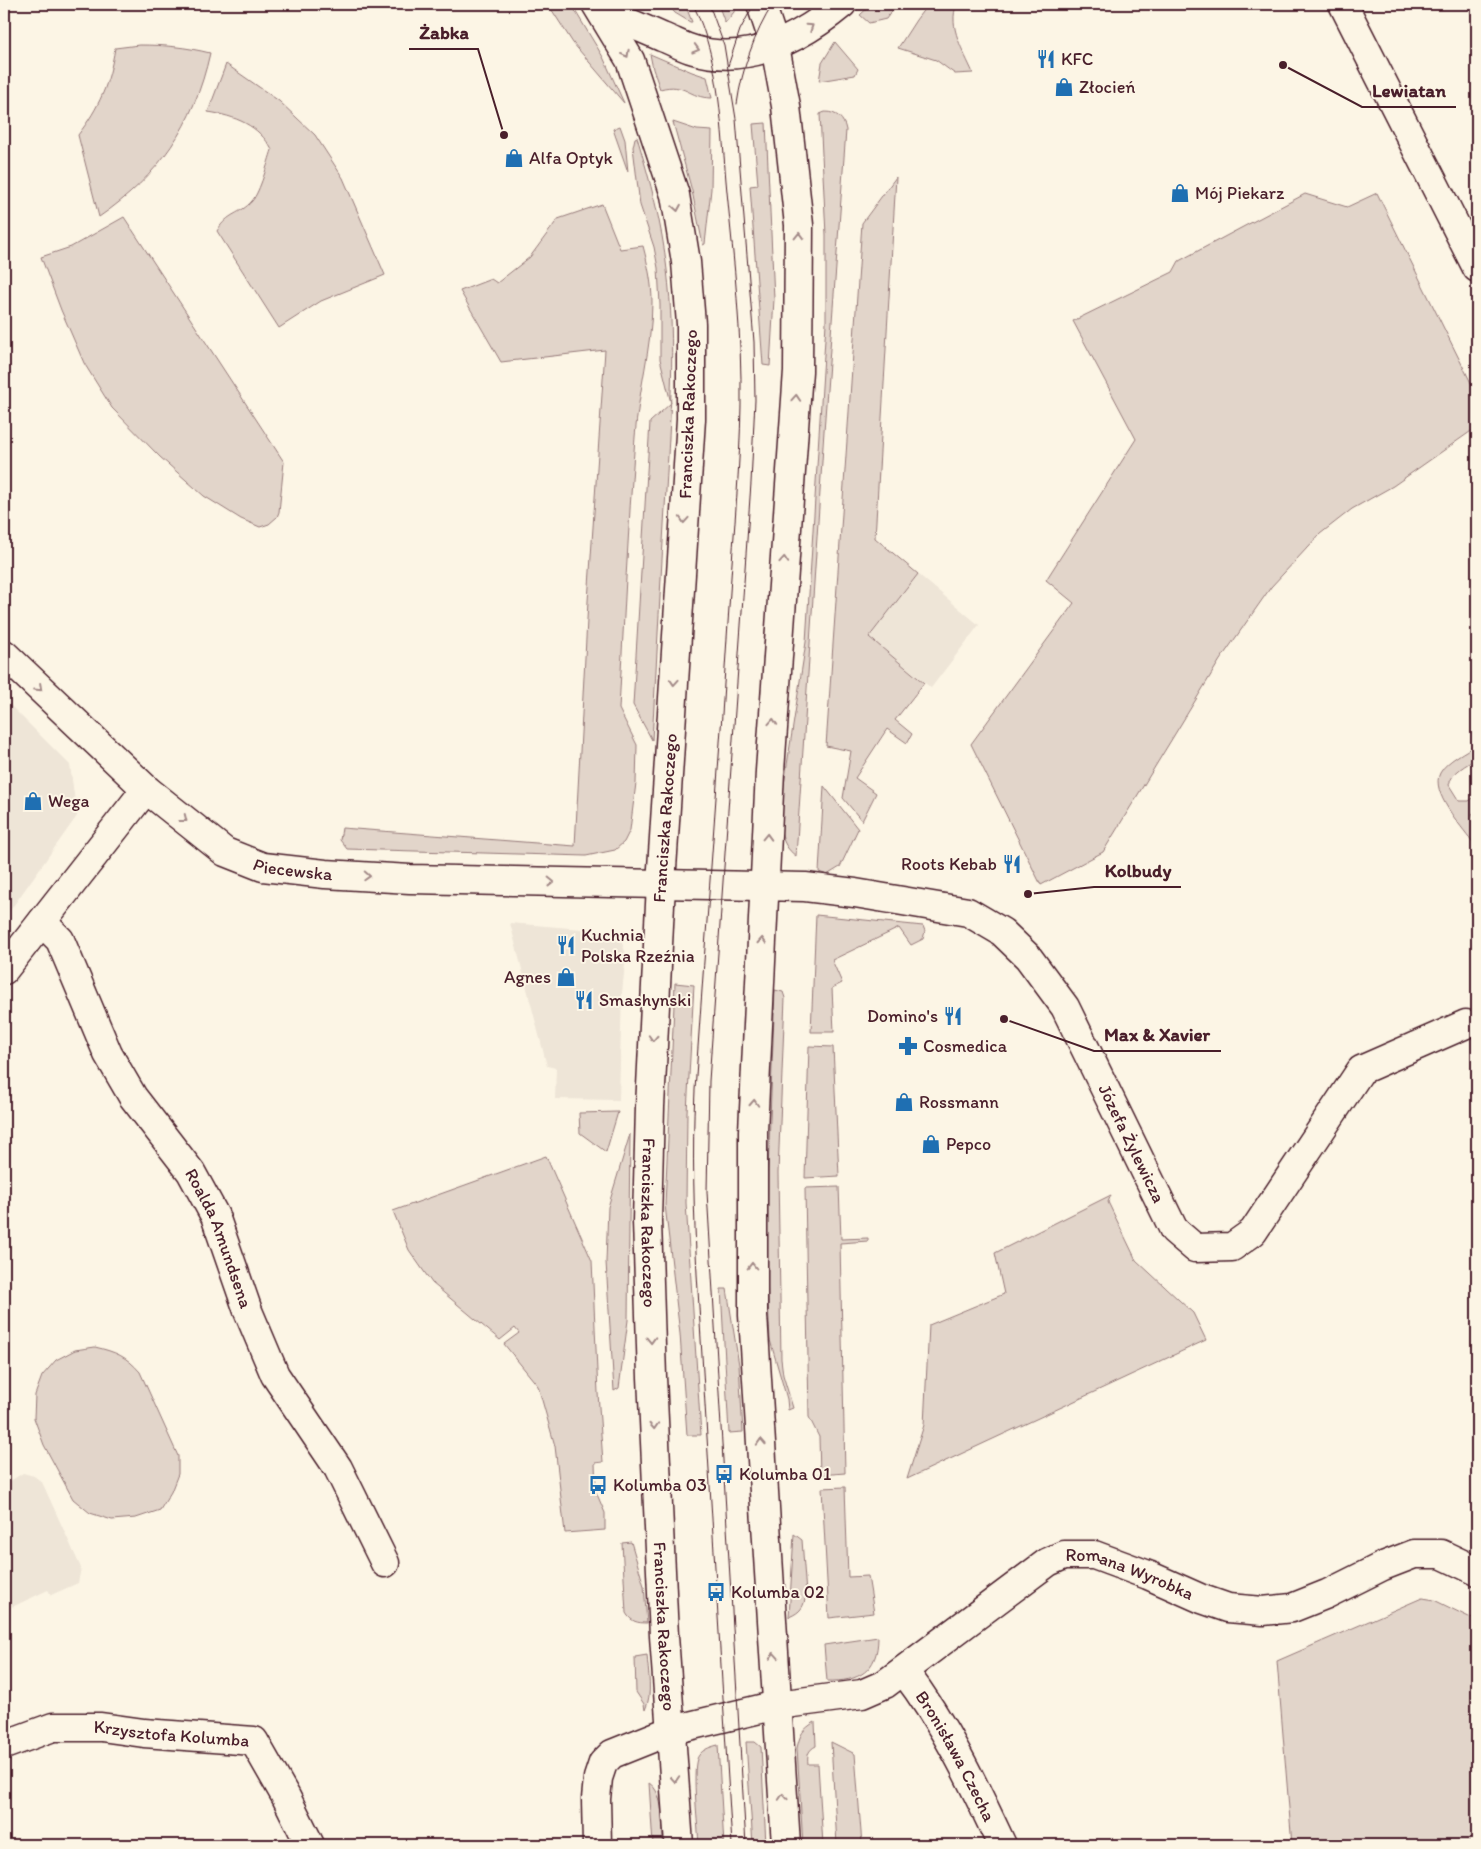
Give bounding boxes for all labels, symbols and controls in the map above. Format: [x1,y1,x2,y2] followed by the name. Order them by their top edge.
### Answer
[409,15,478,49] callout: Żabka
[419,21,469,44] text: Żabka
[804,24,813,33] one-way arrow
[691,44,699,54] one-way arrow
[620,48,630,57] one-way arrow
[1035,48,1057,70] restaurant icon: KFC
[1061,48,1093,70] place label: KFC
[1362,73,1456,107] callout: Lewiatan
[1053,76,1075,98] shop icon: Złocień
[1079,76,1136,98] place label: Złocień
[1372,79,1446,102] text: Lewiatan
[503,147,525,169] shop icon: Alfa Optyk
[529,147,614,169] place label: Alfa Optyk
[1169,182,1191,204] shop icon: Mój Piekarz
[1195,182,1285,204] place label: Mój Piekarz
[671,204,682,212] one-way arrow
[794,231,804,239] one-way arrow
[674,329,702,499] street label: Franciszka Rakoczego
[790,394,801,402] one-way arrow
[679,516,690,524] one-way arrow
[779,556,790,564] one-way arrow
[669,678,680,686] one-way arrow
[34,682,43,691] one-way arrow
[767,718,778,726] one-way arrow
[648,733,682,903] street label: Franciszka Rakoczego
[22,790,44,812] shop icon: Wega
[48,790,90,812] place label: Wega
[179,813,188,822] one-way arrow
[761,833,772,841] one-way arrow
[250,853,334,885] street label: Piecewska
[901,853,997,875] place label: Roots Kebab
[1001,853,1023,875] restaurant icon: Roots Kebab
[1094,853,1181,887] callout: Kolbudy
[1105,859,1171,882] text: Kolbudy
[363,871,371,882] one-way arrow
[548,877,556,888] one-way arrow
[581,924,695,967] place label: Kuchnia Polska Rzeźnia
[555,934,577,956] restaurant icon: Kuchnia Polska Rzeźnia
[757,937,767,944] one-way arrow
[504,966,551,988] place label: Agnes
[555,966,577,988] shop icon: Agnes
[573,989,595,1011] restaurant icon: Smashynski
[599,989,691,1011] place label: Smashynski
[867,1005,938,1027] place label: Domino's
[942,1005,964,1027] restaurant icon: Domino's
[1094,1017,1221,1051] callout: Max & Xavier
[1104,1023,1211,1046] text: Max & Xavier
[648,1034,659,1042] one-way arrow
[897,1035,919,1057] pharmacy icon: Cosmedica
[923,1035,1008,1057] place label: Cosmedica
[1093,1081,1170,1206] street label: Józefa Żylewicza
[893,1091,915,1113] shop icon: Rossmann
[919,1091,999,1113] place label: Rossmann
[749,1099,760,1107] one-way arrow
[920,1133,942,1155] shop icon: Pepco
[946,1133,991,1155] place label: Pepco
[636,1138,661,1308] street label: Franciszka Rakoczego
[180,1165,257,1312] street label: Roalda Amundsena
[747,1262,758,1270] one-way arrow
[646,1336,656,1344] one-way arrow
[649,1422,660,1430] one-way arrow
[755,1438,766,1446] one-way arrow
[713,1463,735,1485] bus stop icon: Kolumba 01
[739,1463,831,1485] place label: Kolumba 01
[587,1474,609,1496] bus stop icon: Kolumba 03
[613,1474,707,1496] place label: Kolumba 03
[649,1541,680,1712] street label: Franciszka Rakoczego
[1066,1544,1197,1605] street label: Romana Wyrobka
[705,1581,727,1603] bus stop icon: Kolumba 02
[731,1581,825,1603] place label: Kolumba 02
[768,1652,779,1660] one-way arrow
[911,1687,1001,1826] street label: Bronisława Czecha
[94,1716,250,1752] street label: Krzysztofa Kolumba
[669,1775,680,1783] one-way arrow
[777,1792,788,1800] one-way arrow

